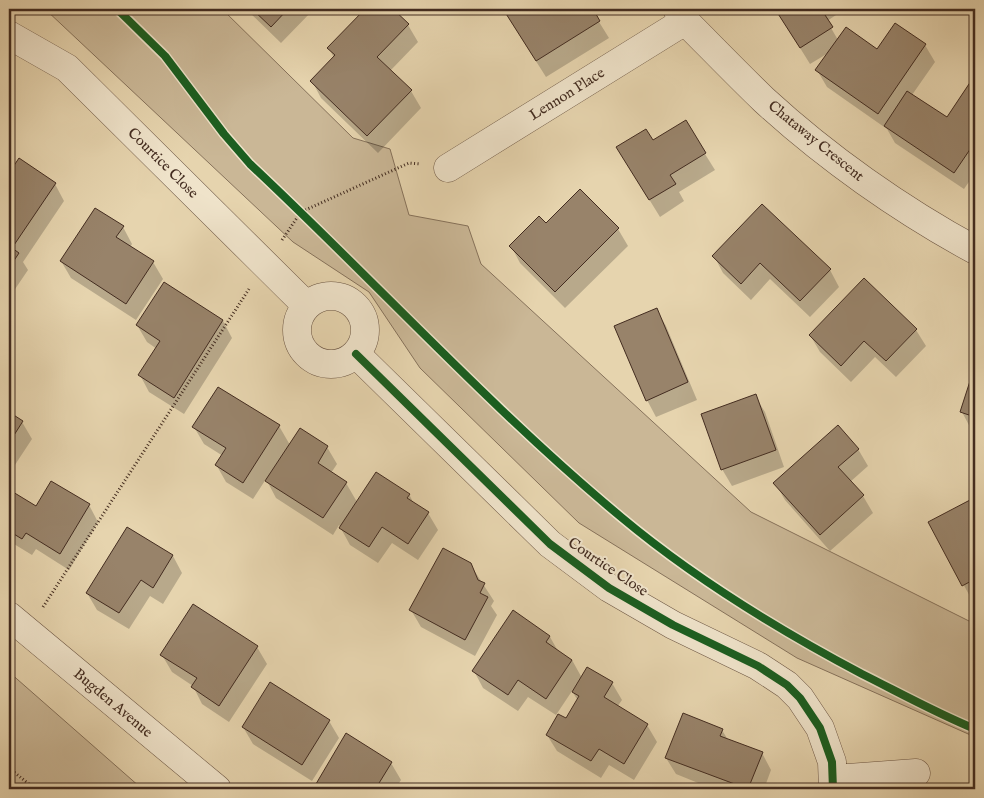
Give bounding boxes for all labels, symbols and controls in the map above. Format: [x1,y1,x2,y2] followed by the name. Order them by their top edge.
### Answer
[526,63,608,125] street label: Lennon Place
[764,96,868,186] street label: Chataway Crescent
[123,123,203,203] street label: Courtice Close
[564,533,652,601] street label: Courtice Close
[69,664,157,742] street label: Bugden Avenue

